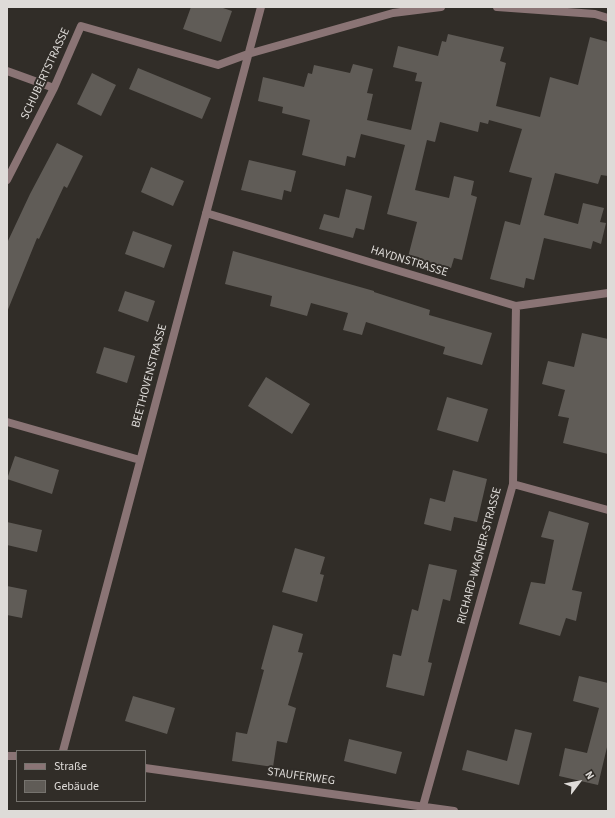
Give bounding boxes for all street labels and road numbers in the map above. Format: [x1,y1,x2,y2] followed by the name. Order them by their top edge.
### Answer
[18,26,74,122] street label: SCHUBERTSTRASSE
[369,243,449,281] street label: HAYDNSTRASSE
[129,322,171,430] street label: BEETHOVENSTRASSE
[455,486,505,626] street label: RICHARD-WAGNER-STRASSE
[266,765,336,789] street label: STAUFERWEG

